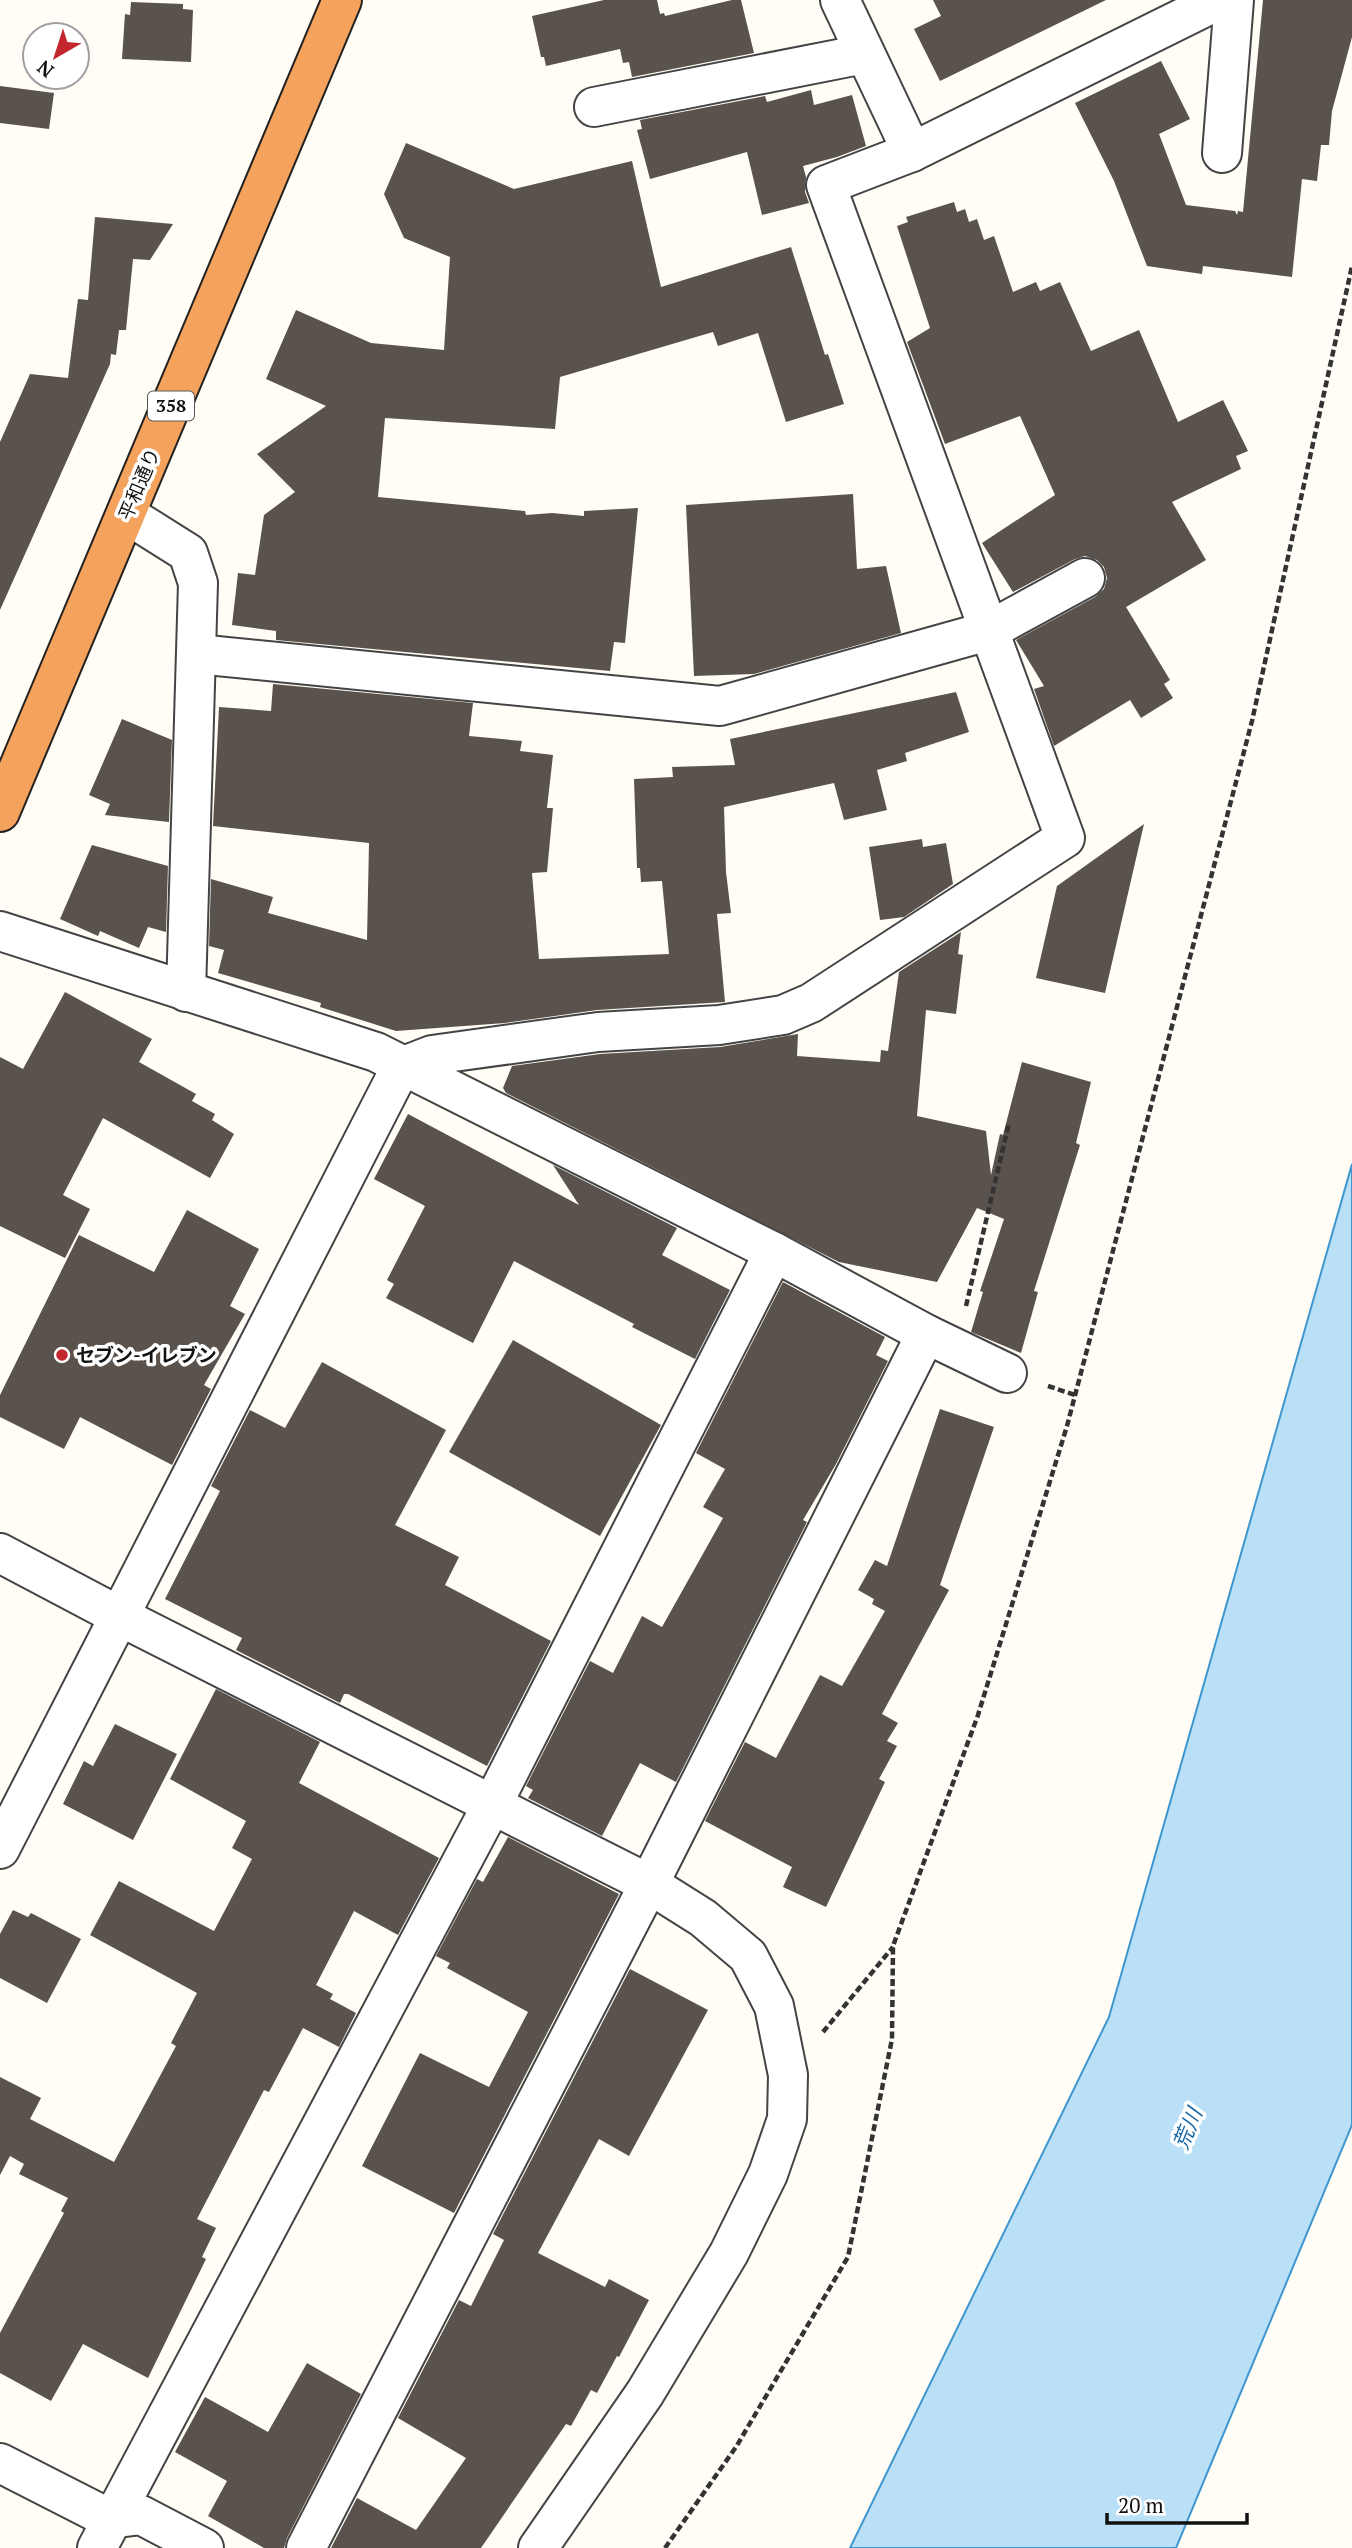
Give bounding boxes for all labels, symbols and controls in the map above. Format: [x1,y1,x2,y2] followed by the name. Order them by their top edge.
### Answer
[21,21,91,91] north arrow
[31,55,58,84] text: N
[148,392,194,420] road number: 358
[112,444,165,524] street label: 平和通り
[76,1342,217,1367] place label: セブン-イレブン
[54,1347,70,1363] marker: セブン-イレブン
[1166,2102,1209,2153] water label: 荒川
[1107,2482,1247,2526] scale bar
[1118,2491,1164,2519] text: 20 m

